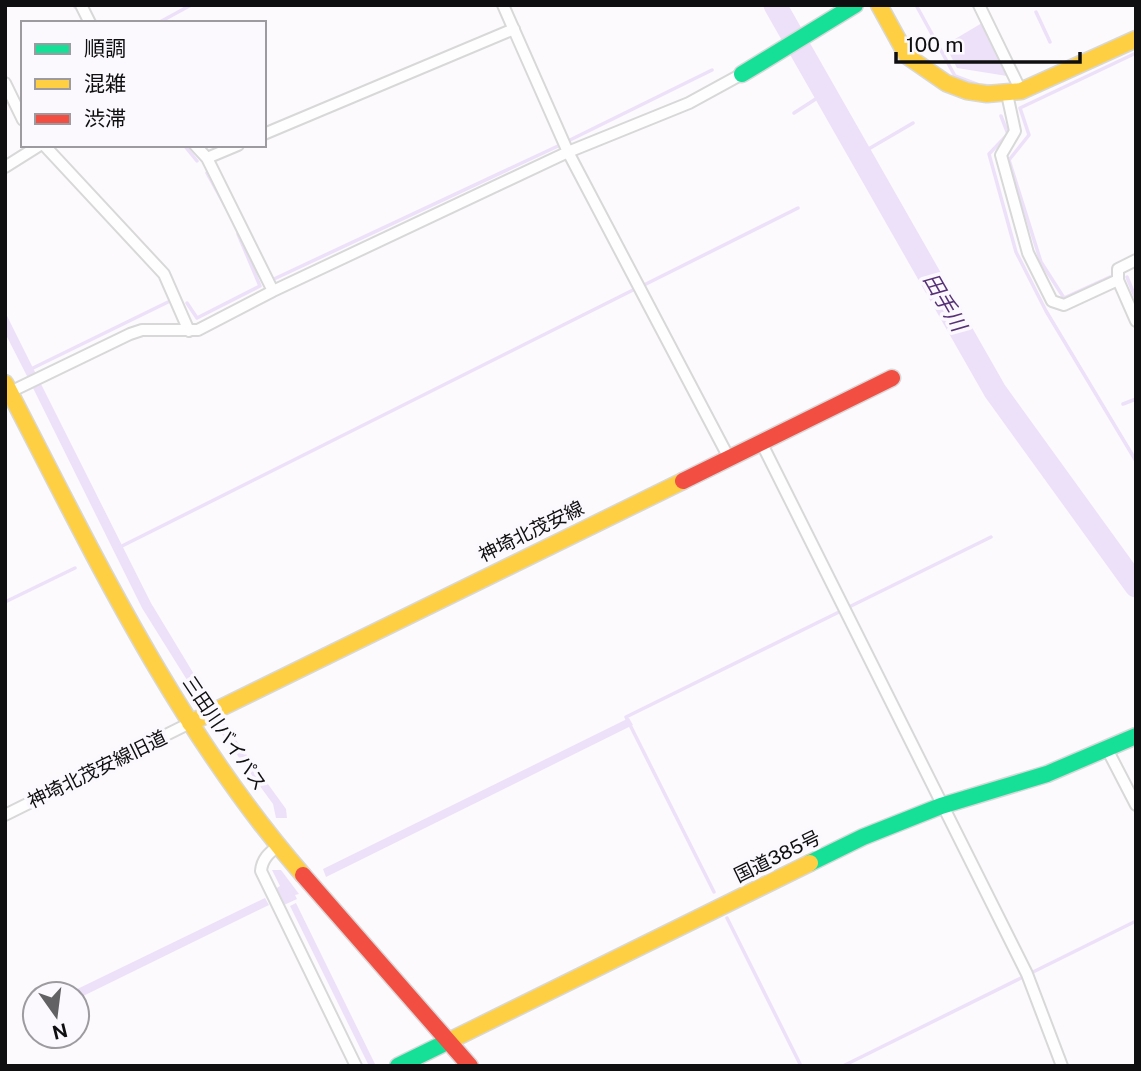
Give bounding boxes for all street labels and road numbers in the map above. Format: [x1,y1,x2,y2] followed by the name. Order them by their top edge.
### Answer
[475,496,587,566] street label: 神埼北茂安線
[179,672,271,794] street label: 三田川バイパス
[24,726,170,812] street label: 神埼北茂安線旧道
[730,826,824,886] street label: 国道385号

